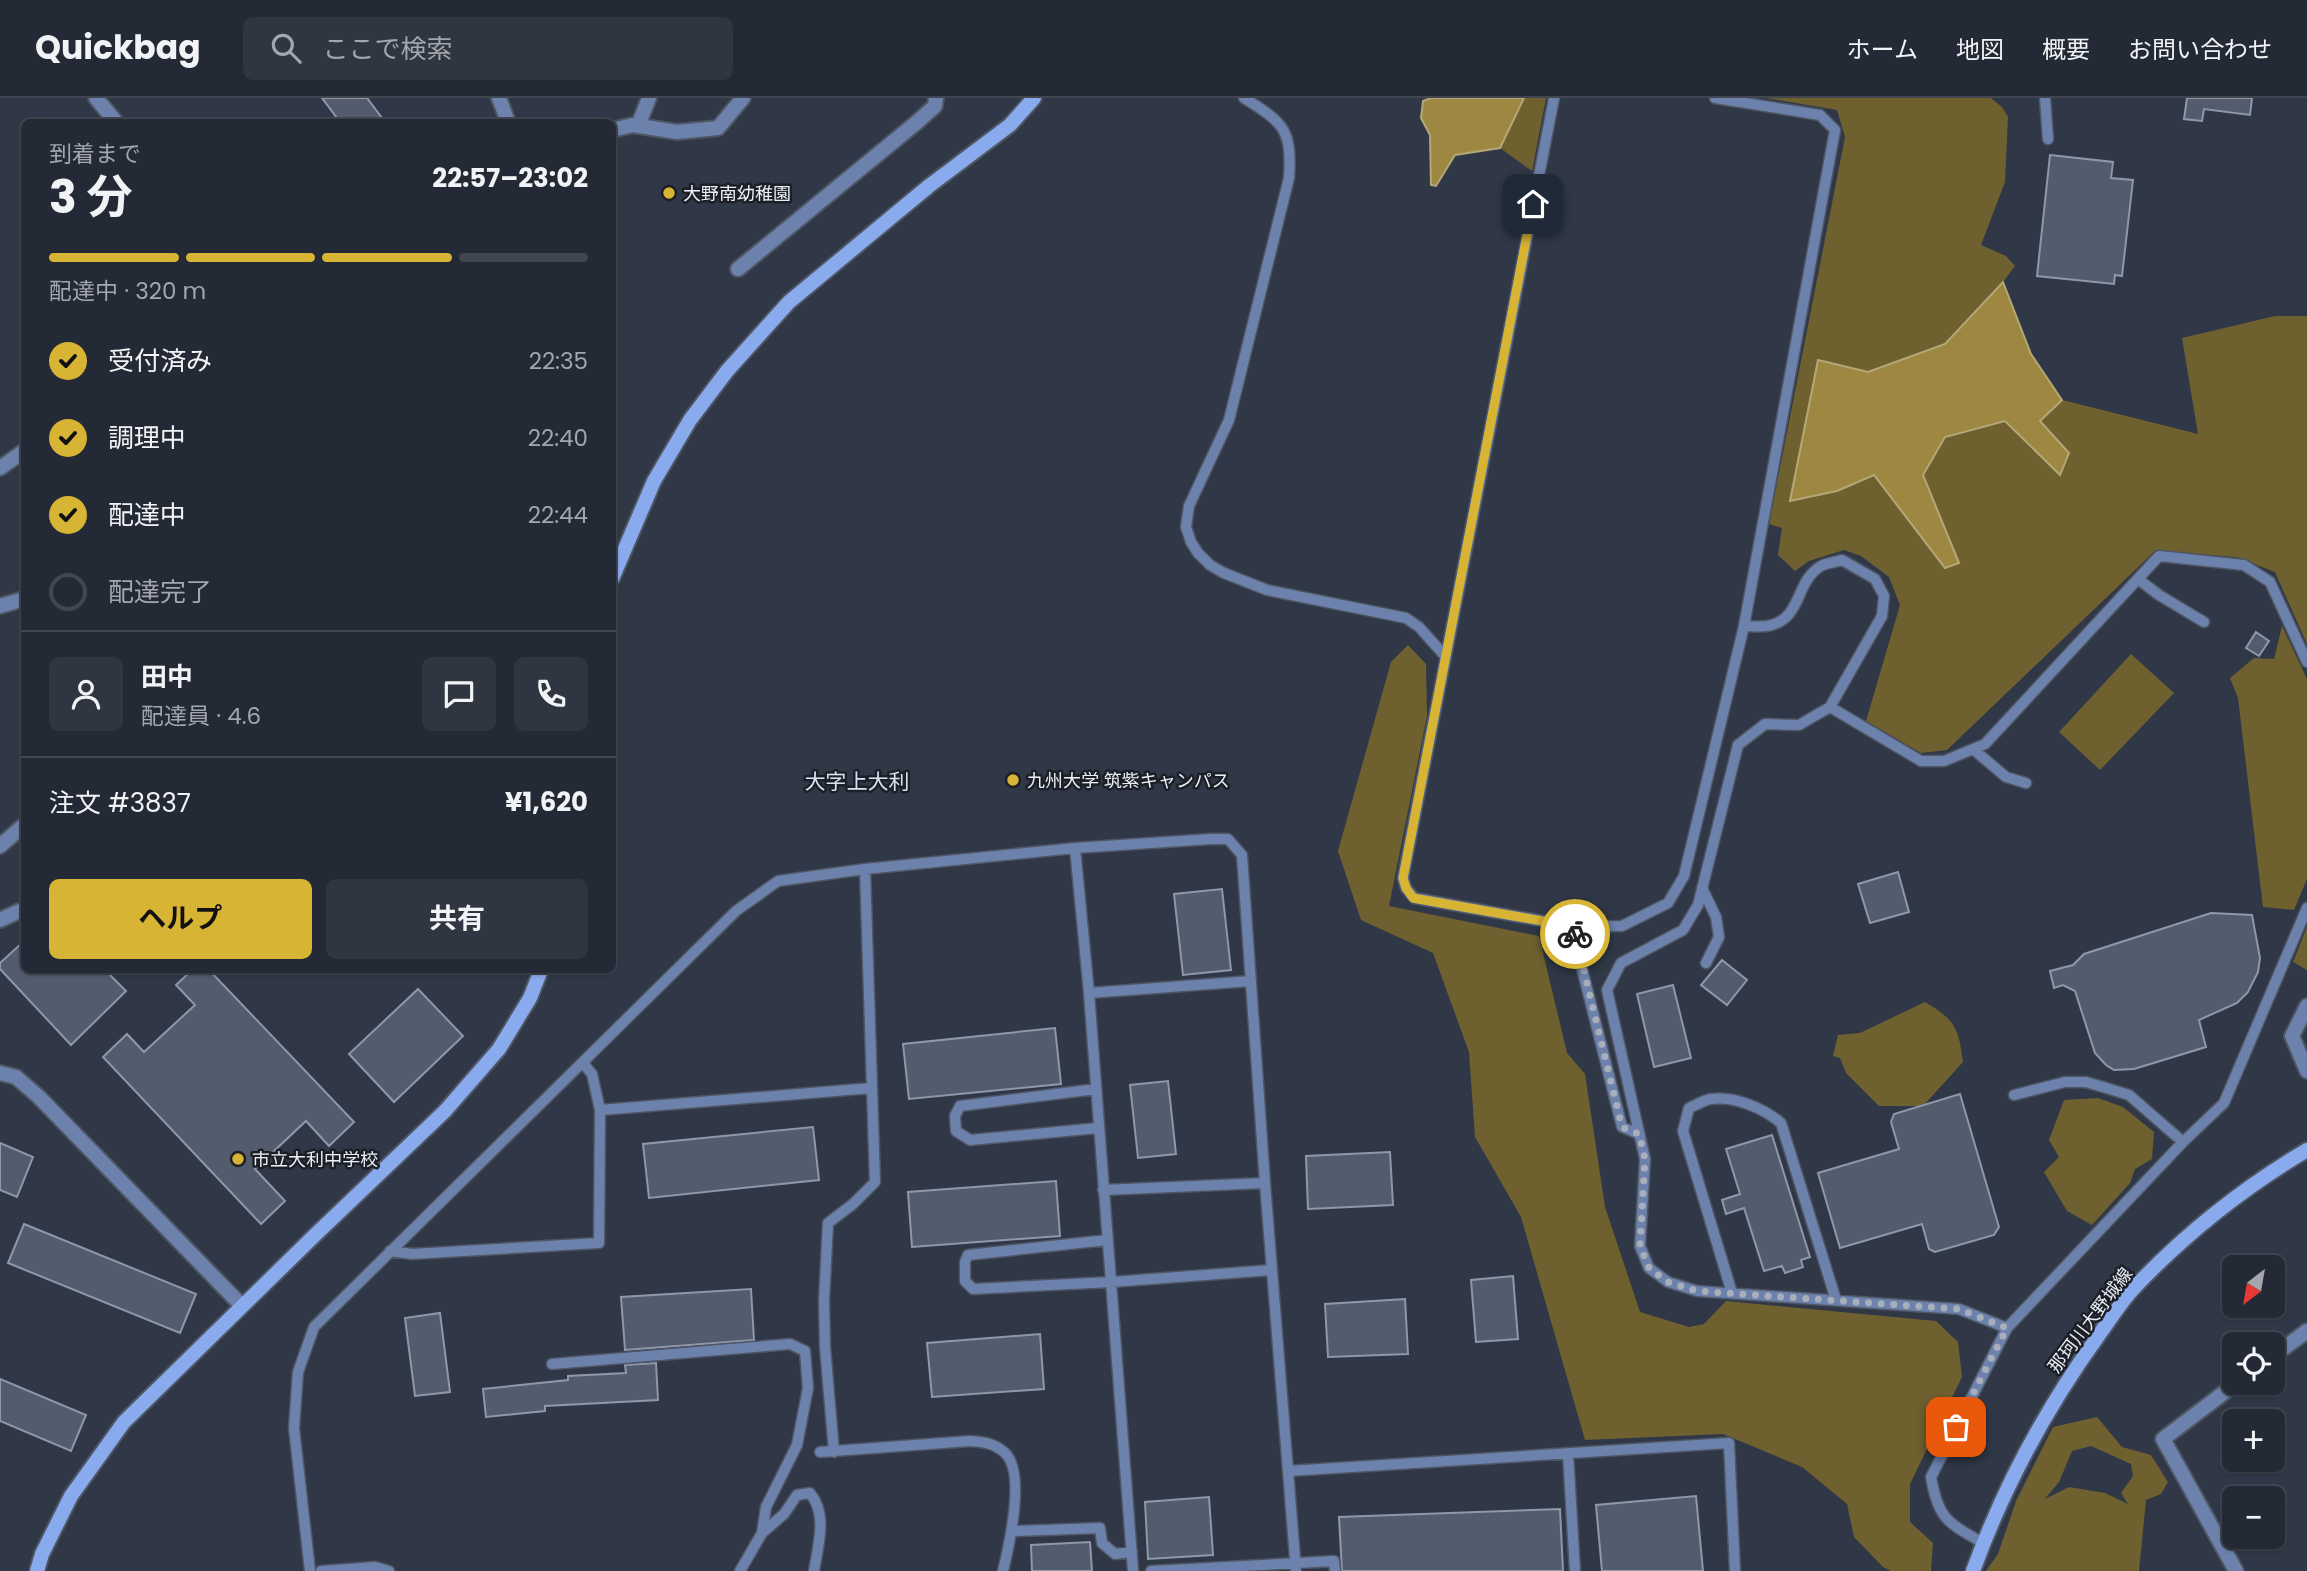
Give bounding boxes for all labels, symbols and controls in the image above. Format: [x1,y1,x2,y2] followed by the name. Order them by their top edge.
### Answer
[243,17,733,80] search box
[35,24,201,71] text: Quickbag
[267,29,305,67] icon: search
[323,31,453,67] text: ここで検索
[1847,33,1918,66] text: ホーム
[1956,33,2004,66] text: 地図
[2042,33,2090,66] text: 概要
[2128,33,2272,66] text: お問い合わせ
[49,138,141,170] text: 到着まで
[432,160,588,196] text: 22:57–23:02
[49,165,133,229] text: 3 分
[1503,174,1563,234] pin
[683,181,791,206] place label: 大野南幼稚園
[661,185,677,201] marker: 大野南幼稚園
[1514,185,1552,223] icon: home
[49,275,206,307] text: 配達中 · 320 m
[49,342,87,380] icon: check
[108,343,212,379] text: 受付済み
[529,345,588,377] text: 22:35
[49,419,87,457] icon: check
[108,420,186,456] text: 調理中
[528,422,588,454] text: 22:40
[49,496,87,534] icon: check
[108,497,186,533] text: 配達中
[528,499,588,531] text: 22:44
[108,574,212,610] text: 配達完了
[49,657,123,731] button: person
[422,657,496,731] button: chat
[514,657,588,731] button: phone
[141,659,193,695] text: 田中
[141,700,261,732] text: 配達員 · 4.6
[805,767,910,796] district label: 大字上大利
[1027,768,1230,793] place label: 九州大学 筑紫キャンパス
[1005,772,1021,788] marker: 九州大学 筑紫キャンパス
[505,784,588,820] text: ¥1,620
[49,785,191,821] text: 注文 #3837
[49,879,312,959] button: ヘルプ
[326,879,588,959] button: 共有
[1540,899,1610,969] courier
[1556,915,1594,953] icon: bike
[252,1147,378,1172] place label: 市立大利中学校
[230,1151,246,1167] marker: 市立大利中学校
[2222,1255,2286,1318] north arrow
[2222,1255,2285,1549] map controls
[2042,1262,2138,1378] street label: 那珂川大野城線
[2222,1332,2285,1395] button: locate
[1926,1397,1986,1457] pin
[1937,1408,1975,1446] icon: bag
[2222,1409,2285,1472] button: +
[2222,1486,2285,1549] button: −

